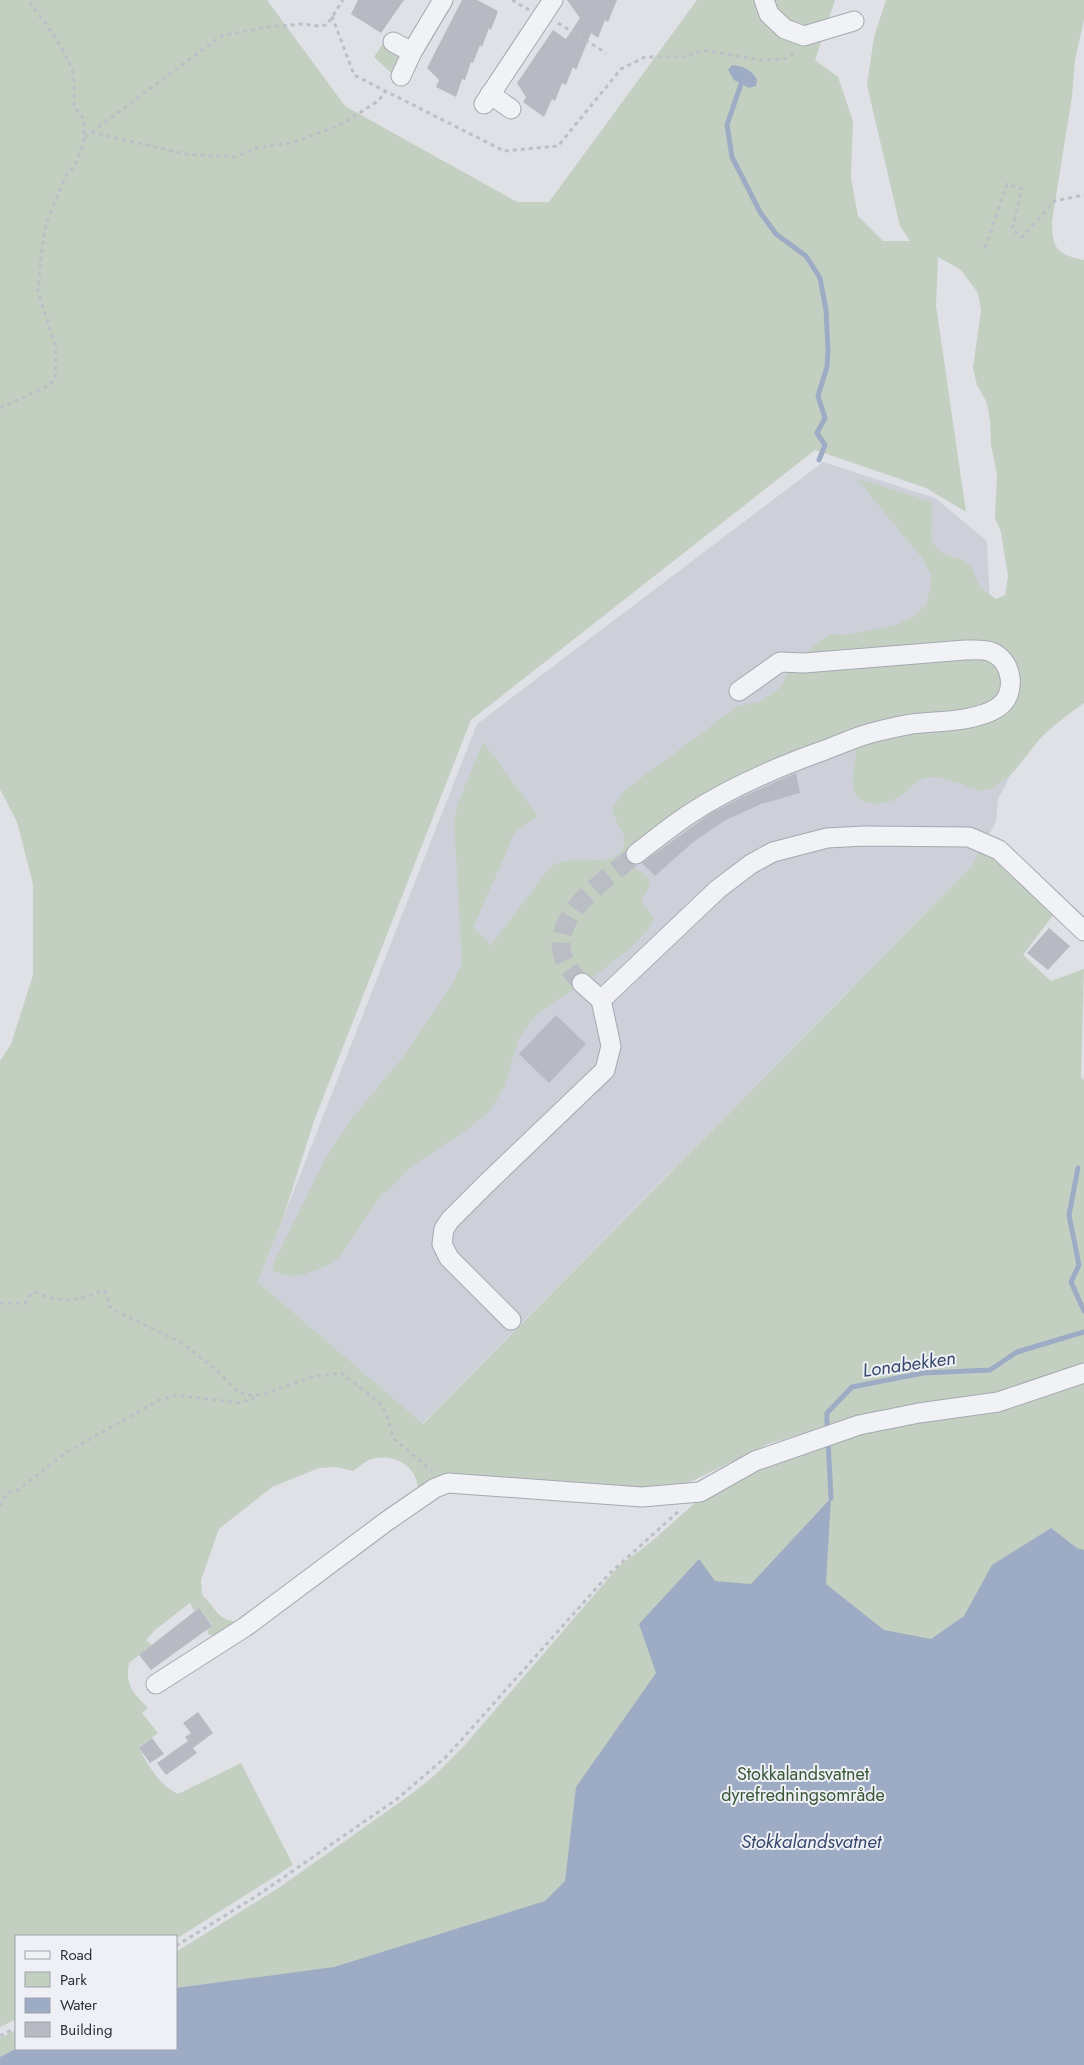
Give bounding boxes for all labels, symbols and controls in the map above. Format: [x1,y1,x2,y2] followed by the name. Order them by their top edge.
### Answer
[861,1344,957,1384] water label: Lonabekken
[721,1761,885,1808] park label: Stokkalandsvatnet dyrefredningsområde
[741,1828,883,1855] water label: Stokkalandsvatnet
[15,1935,178,2050] legend
[60,1944,92,1966] text: Road
[60,1969,87,1991] text: Park
[60,1994,98,2016] text: Water
[60,2019,112,2041] text: Building

